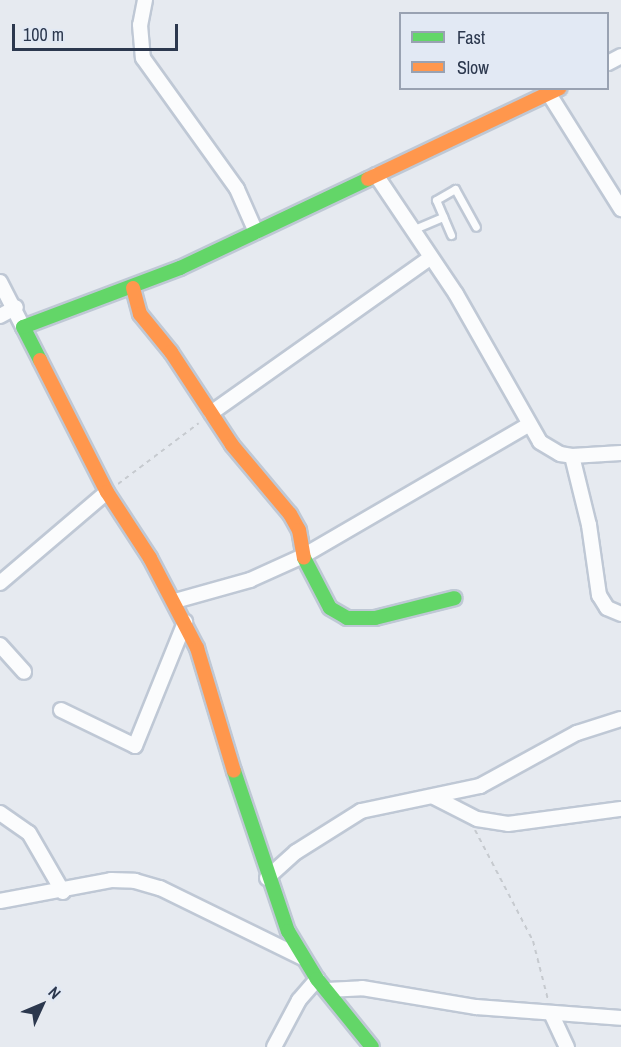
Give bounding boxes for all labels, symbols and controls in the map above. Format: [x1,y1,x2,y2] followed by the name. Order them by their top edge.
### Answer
[15,12,182,50] scale bar
[399,12,609,90] legend
[23,22,64,47] text: 100 m
[457,25,485,50] text: Fast
[457,55,489,80] text: Slow
[12,975,72,1035] north arrow
[44,981,66,1004] text: N

